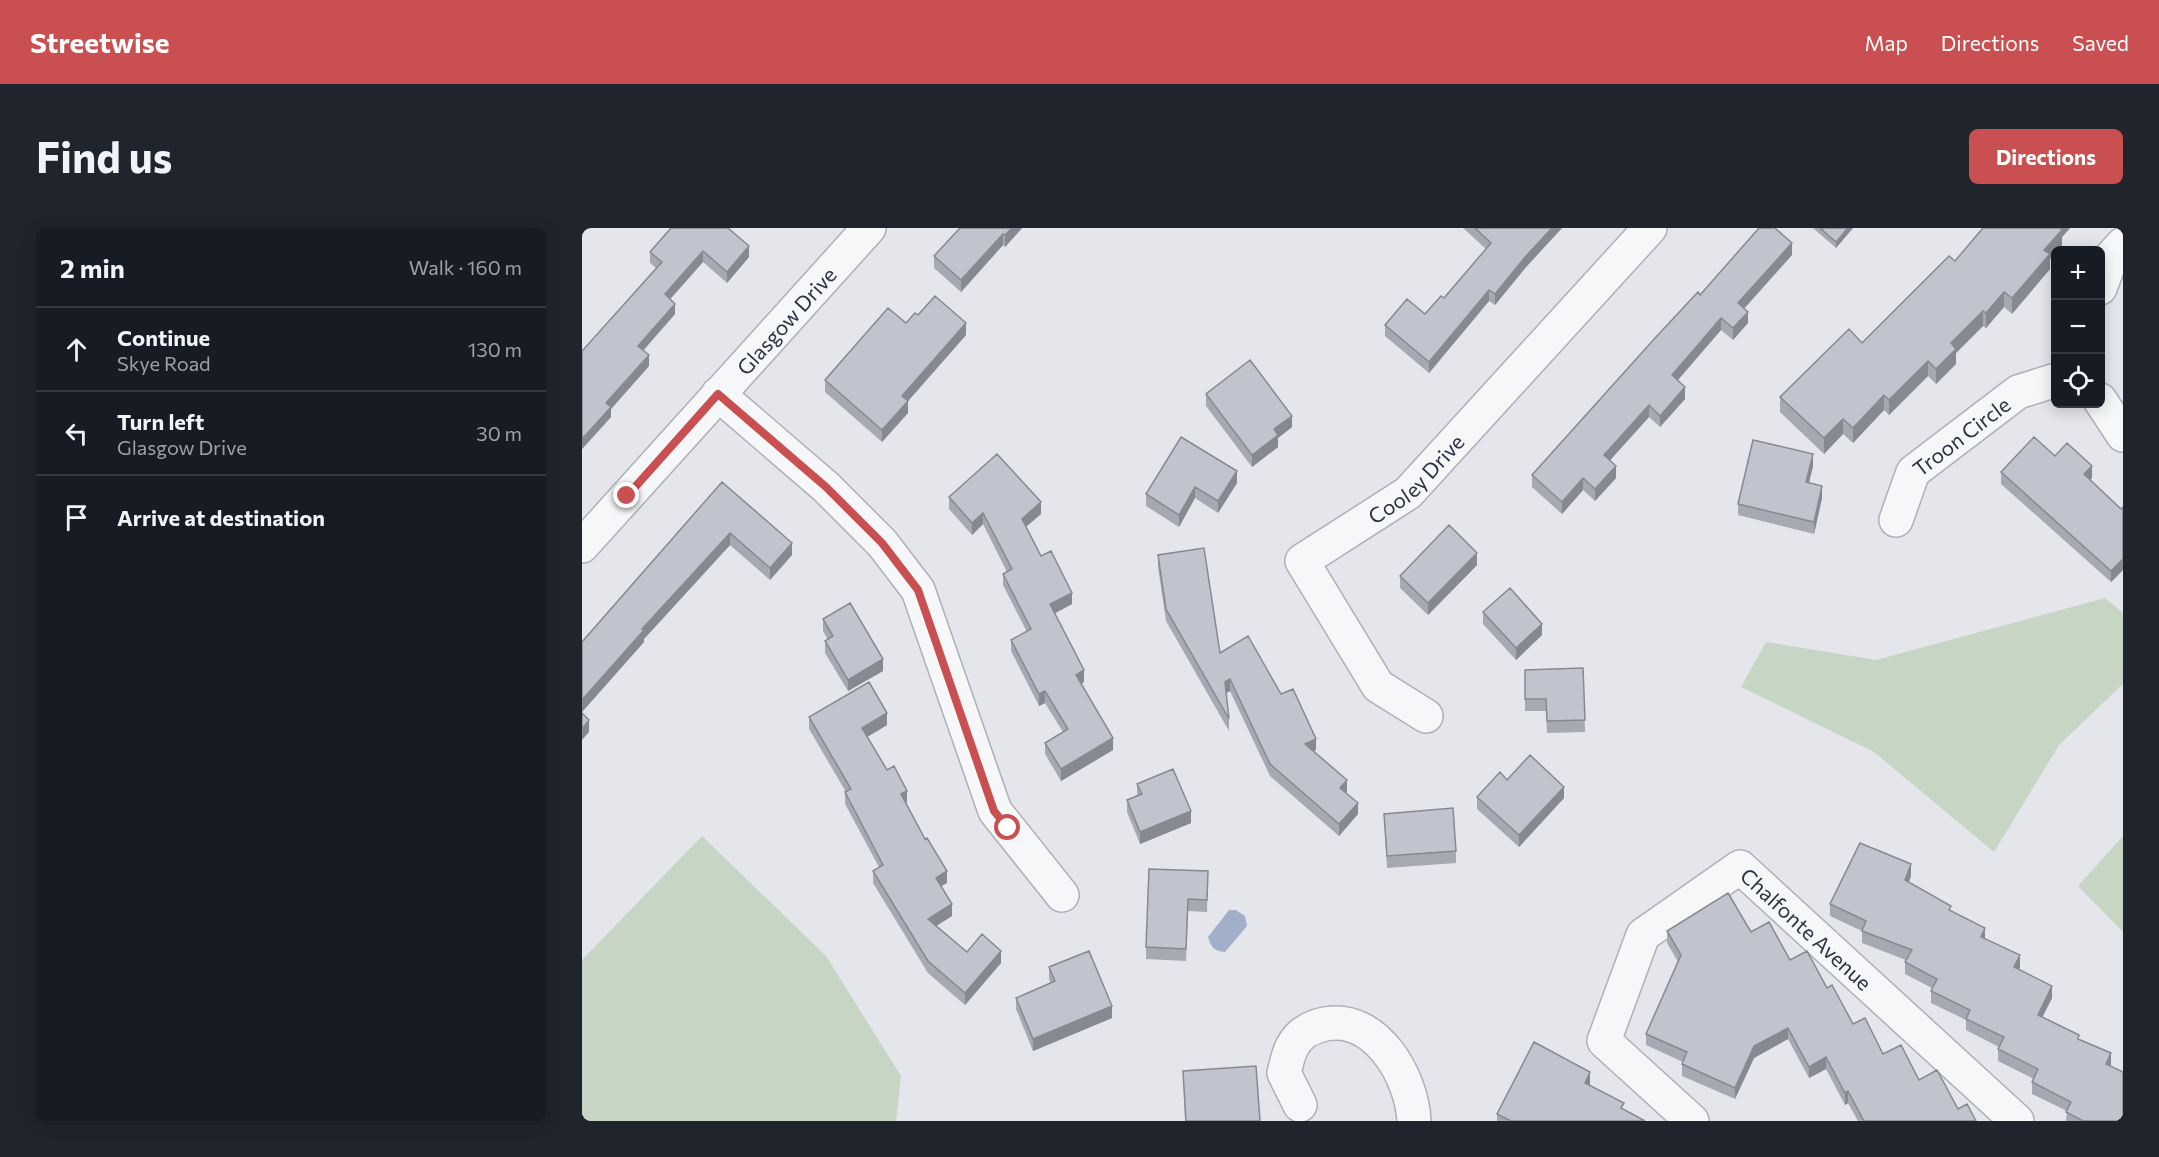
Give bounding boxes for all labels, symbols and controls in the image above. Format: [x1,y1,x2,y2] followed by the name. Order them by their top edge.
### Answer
[30,25,170,59] text: Streetwise
[1865,30,1908,55] text: Map
[1941,30,2039,55] text: Directions
[2072,30,2129,55] text: Saved
[1969,129,2123,184] button: Directions
[36,130,172,182] text: Find us
[2051,246,2105,408] map controls
[2051,246,2105,300] button: +
[60,252,125,283] text: 2 min
[409,255,522,279] text: Walk · 160 m
[731,261,841,379] street label: Glasgow Drive
[2051,300,2105,354] button: −
[117,324,210,351] text: Continue
[60,333,93,366] icon: ahead
[468,337,522,361] text: 130 m
[117,351,211,375] text: Skye Road
[2051,354,2105,408] button: locate
[1907,391,2014,481] street label: Troon Circle
[117,408,204,435] text: Turn left
[60,417,93,450] icon: left
[476,421,522,445] text: 30 m
[1363,429,1468,528] street label: Cooley Drive
[117,435,247,459] text: Glasgow Drive
[613,482,639,508] route end
[60,501,93,534] icon: arrive
[117,504,325,531] text: Arrive at destination
[994,814,1020,840] route start
[1736,862,1877,995] street label: Chalfonte Avenue

